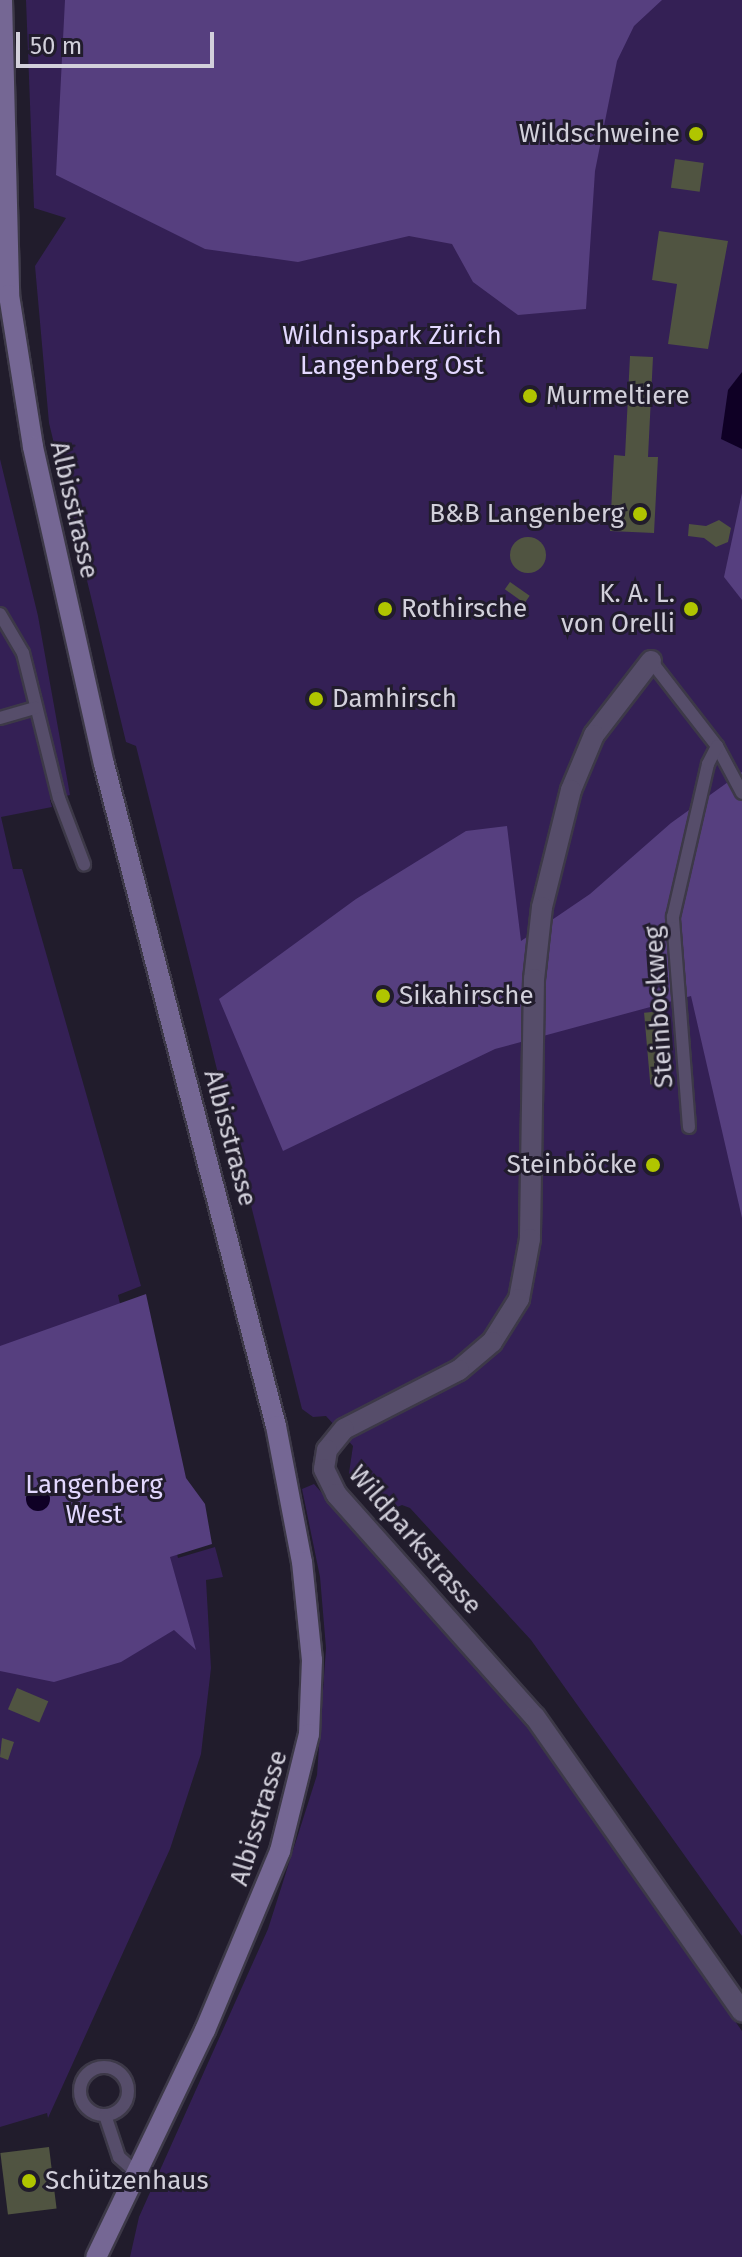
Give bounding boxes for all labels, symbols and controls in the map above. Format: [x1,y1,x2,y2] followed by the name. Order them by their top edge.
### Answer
[20,16,218,66] scale bar
[30,32,82,60] text: 50 m
[519,118,680,150] place label: Wildschweine
[687,125,705,143] marker: Wildschweine
[282,320,502,382] park label: Wildnispark Zürich Langenberg Ost
[546,380,690,412] place label: Murmeltiere
[521,387,539,405] marker: Murmeltiere
[43,438,105,582] street label: Albisstrasse
[429,498,624,530] place label: B&B Langenberg
[631,505,649,523] marker: B&B Langenberg
[561,578,675,640] place label: K. A. L. von Orelli
[401,593,527,625] place label: Rothirsche
[376,600,394,618] marker: Rothirsche
[682,600,700,618] marker: K. A. L. von Orelli
[332,683,457,715] place label: Damhirsch
[307,690,325,708] marker: Damhirsch
[638,925,680,1089] street label: Steinbockweg
[399,980,534,1012] place label: Sikahirsche
[374,987,392,1005] marker: Sikahirsche
[197,1066,263,1210] street label: Albisstrasse
[507,1149,637,1181] place label: Steinböcke
[644,1156,662,1174] marker: Steinböcke
[342,1459,488,1621] street label: Wildparkstrasse
[25,1469,163,1530] park label: Langenberg West
[224,1747,294,1889] street label: Albisstrasse
[45,2165,209,2197] place label: Schützenhaus
[20,2172,38,2190] marker: Schützenhaus

